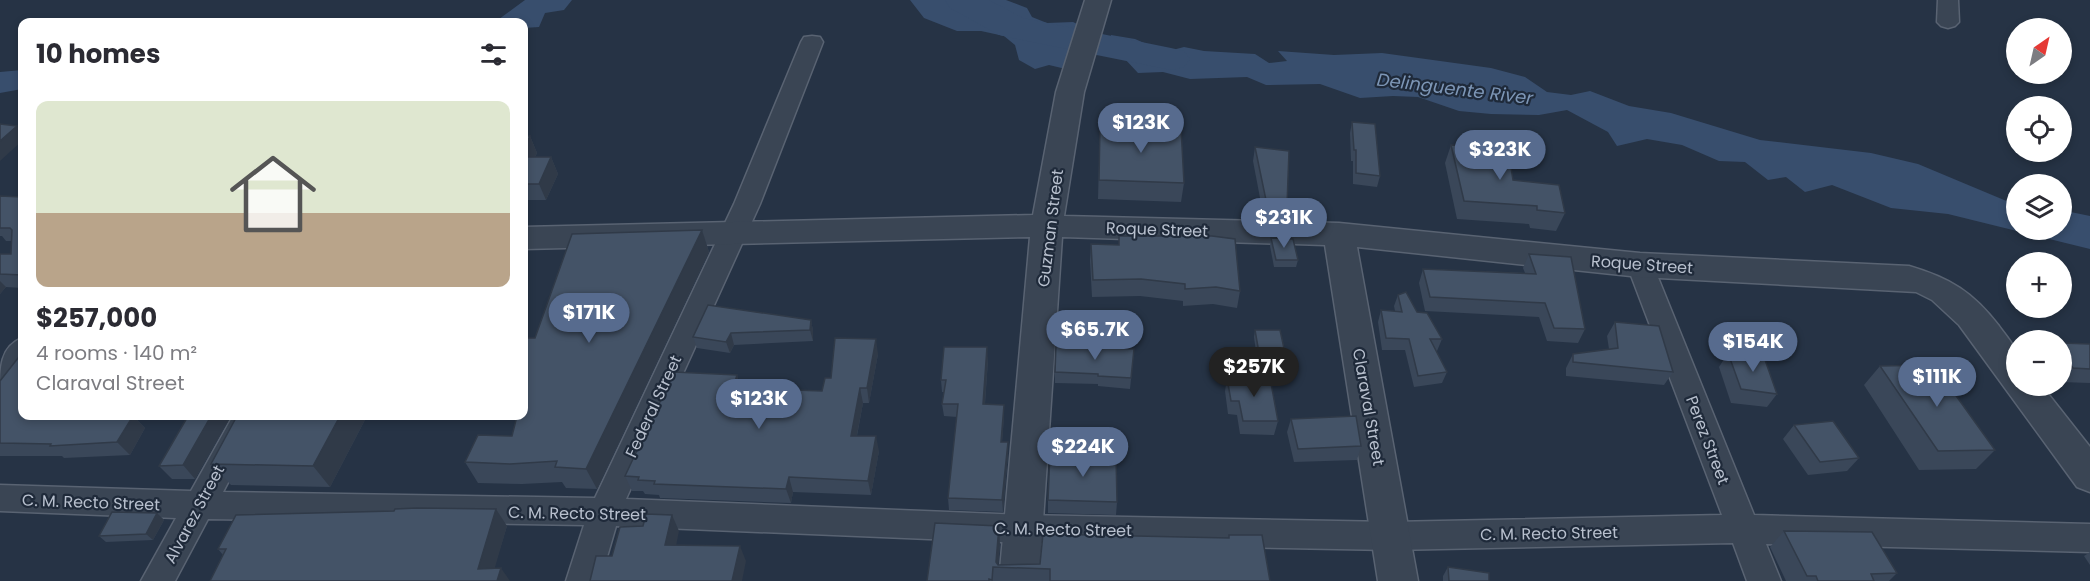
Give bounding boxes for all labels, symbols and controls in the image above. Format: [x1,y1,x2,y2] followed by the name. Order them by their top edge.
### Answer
[2006,18,2072,84] north arrow
[2006,18,2072,396] map controls
[36,36,160,72] text: 10 homes
[477,38,510,71] icon: filters
[1376,67,1536,111] water label: Delinguente River
[2006,96,2072,162] button: locate
[1099,103,1183,154] pin: $123K
[1112,108,1170,136] text: $123K
[1458,130,1542,181] pin: $323K
[1469,135,1531,163] text: $323K
[219,140,327,248] icon: home
[1032,168,1069,288] street label: Guzman Street
[2006,174,2072,240] button: layers
[1242,198,1326,249] pin: $231K
[1255,203,1313,231] text: $231K
[1106,216,1209,243] street label: Roque Street
[1590,249,1694,280] street label: Roque Street
[2006,252,2072,318] button: +
[547,293,631,344] pin: $171K
[563,298,615,326] text: $171K
[36,300,157,336] text: $257,000
[1046,310,1144,361] pin: $65.7K
[1060,315,1130,343] text: $65.7K
[1711,322,1795,373] pin: $154K
[1722,327,1784,355] text: $154K
[2006,330,2072,396] button: −
[36,339,197,367] text: 4 rooms · 140 m²
[1212,347,1296,398] pin: $257K
[1347,347,1390,468] street label: Claraval Street
[620,351,687,461] street label: Federal Street
[1223,352,1285,380] text: $257K
[1895,357,1979,408] pin: $111K
[1912,362,1962,390] text: $111K
[36,369,184,397] text: Claraval Street
[717,379,801,430] pin: $123K
[730,384,788,412] text: $123K
[1680,392,1735,488] street label: Perez Street
[1041,427,1125,478] pin: $224K
[1051,432,1115,460] text: $224K
[159,461,230,568] street label: Alvarez Street
[22,489,160,516] street label: C. M. Recto Street
[508,501,646,526] street label: C. M. Recto Street
[994,517,1132,542] street label: C. M. Recto Street
[1480,521,1618,546] street label: C. M. Recto Street

